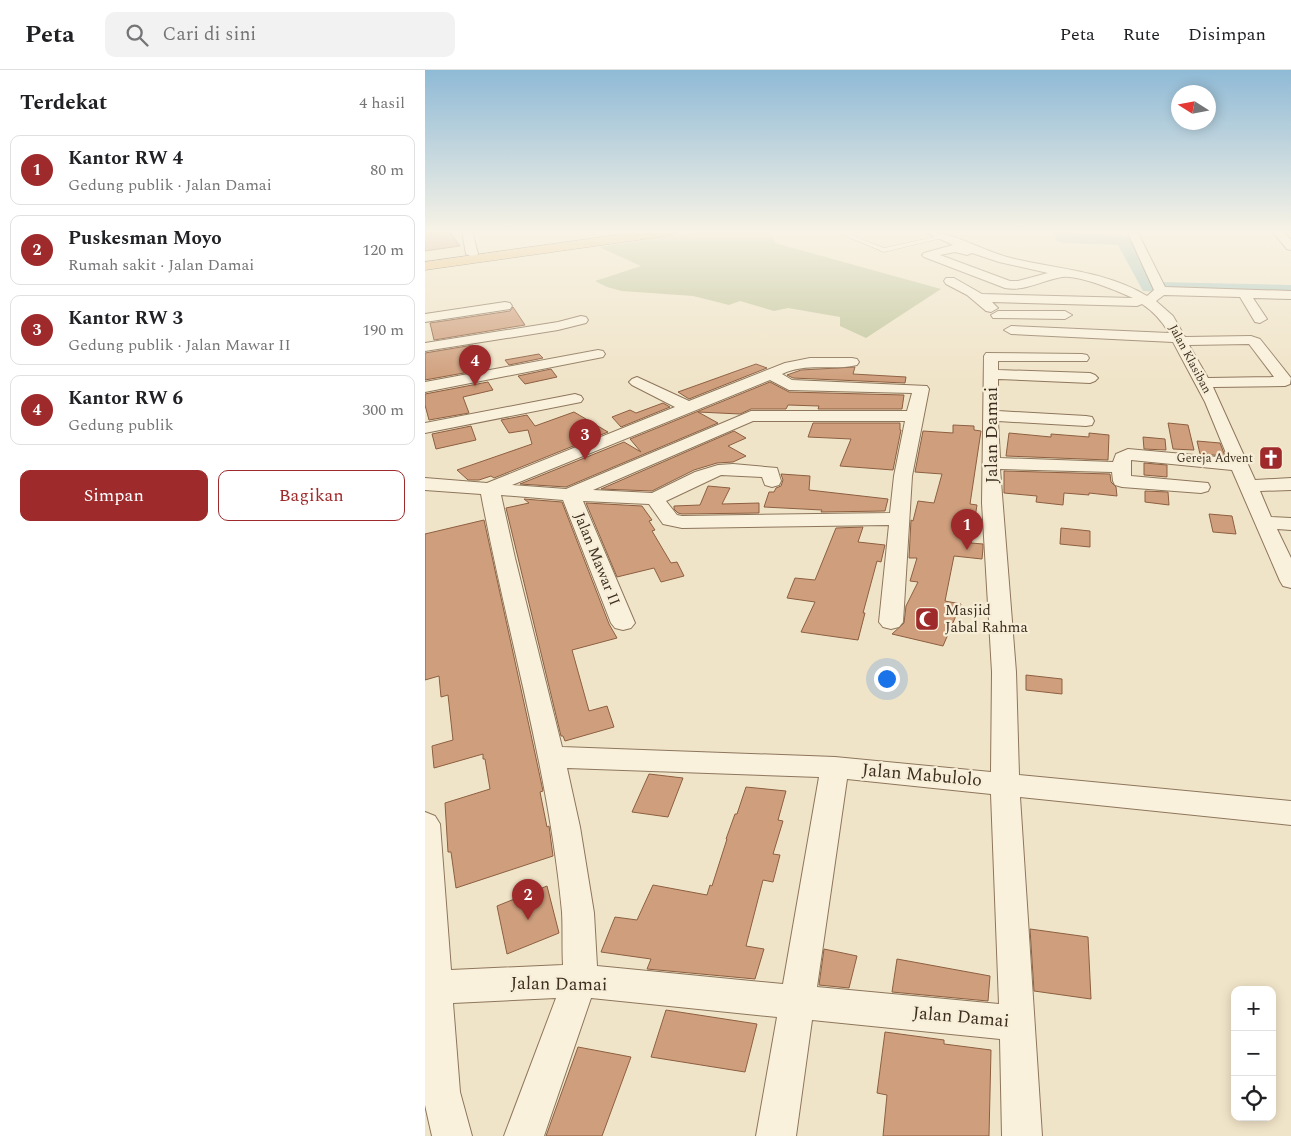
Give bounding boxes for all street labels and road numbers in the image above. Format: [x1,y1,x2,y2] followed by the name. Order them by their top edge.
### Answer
[1164,321,1216,397] street label: Jalan Klasiban
[978,387,1005,483] street label: Jalan Damai
[568,509,626,609] street label: Jalan Mawar II
[861,756,983,794] street label: Jalan Mabulolo
[510,970,608,998] street label: Jalan Damai
[912,999,1010,1035] street label: Jalan Damai

